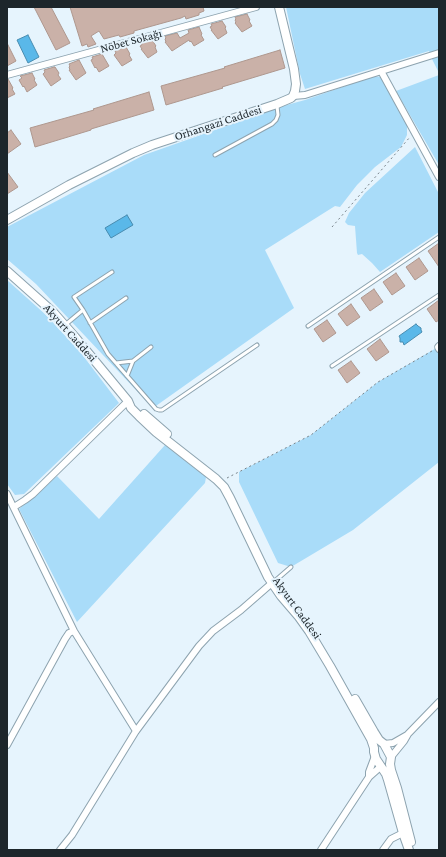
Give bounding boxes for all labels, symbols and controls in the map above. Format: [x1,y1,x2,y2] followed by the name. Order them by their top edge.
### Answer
[99,26,163,56] street label: Nöbet Sokağı
[173,102,263,144] street label: Orhangazi Caddesi
[40,301,100,365] street label: Akyurt Caddesi
[270,574,324,642] street label: Akyurt Caddesi

